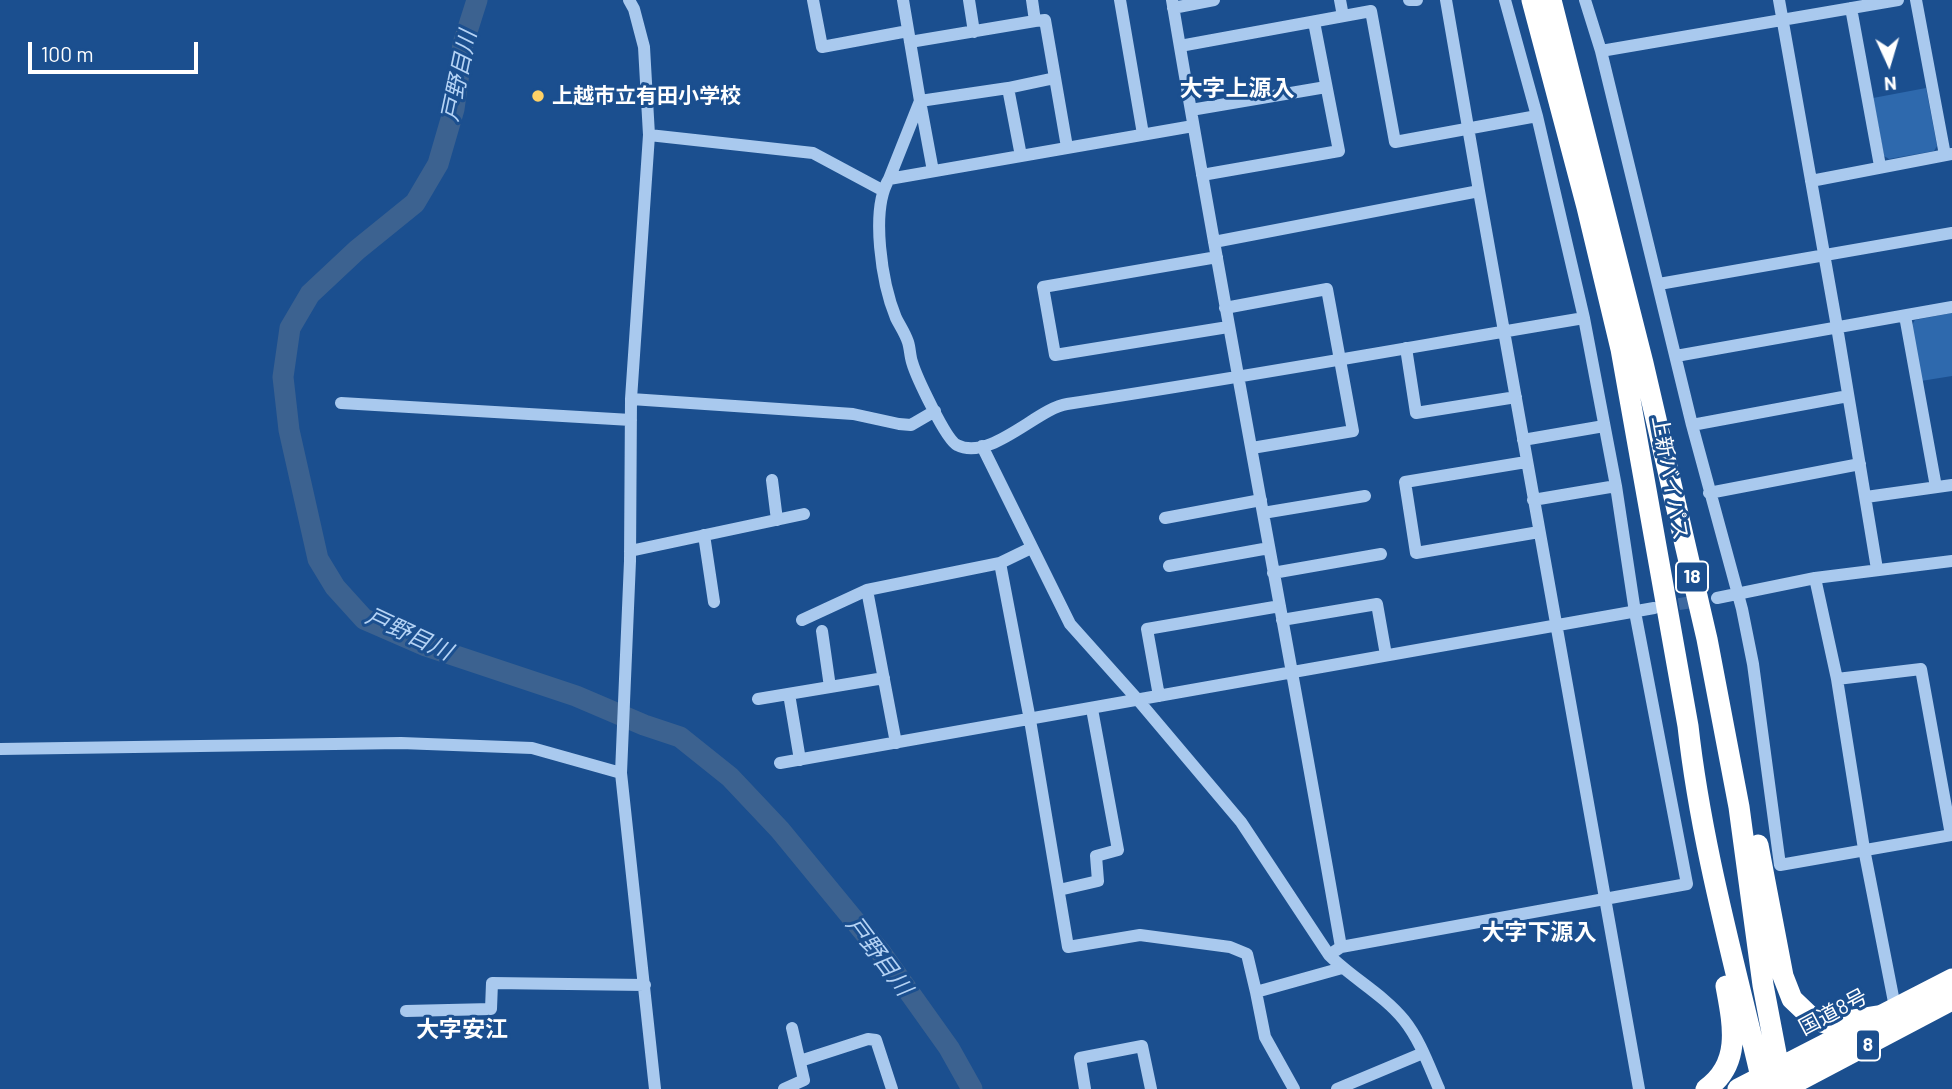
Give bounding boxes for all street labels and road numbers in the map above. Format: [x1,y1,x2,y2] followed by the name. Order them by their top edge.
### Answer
[1647,414,1693,542] street label: 上新バイパス
[1676,562,1708,592] road number: 18
[1794,984,1872,1040] street label: 国道8号
[1856,1030,1880,1060] road number: 8

